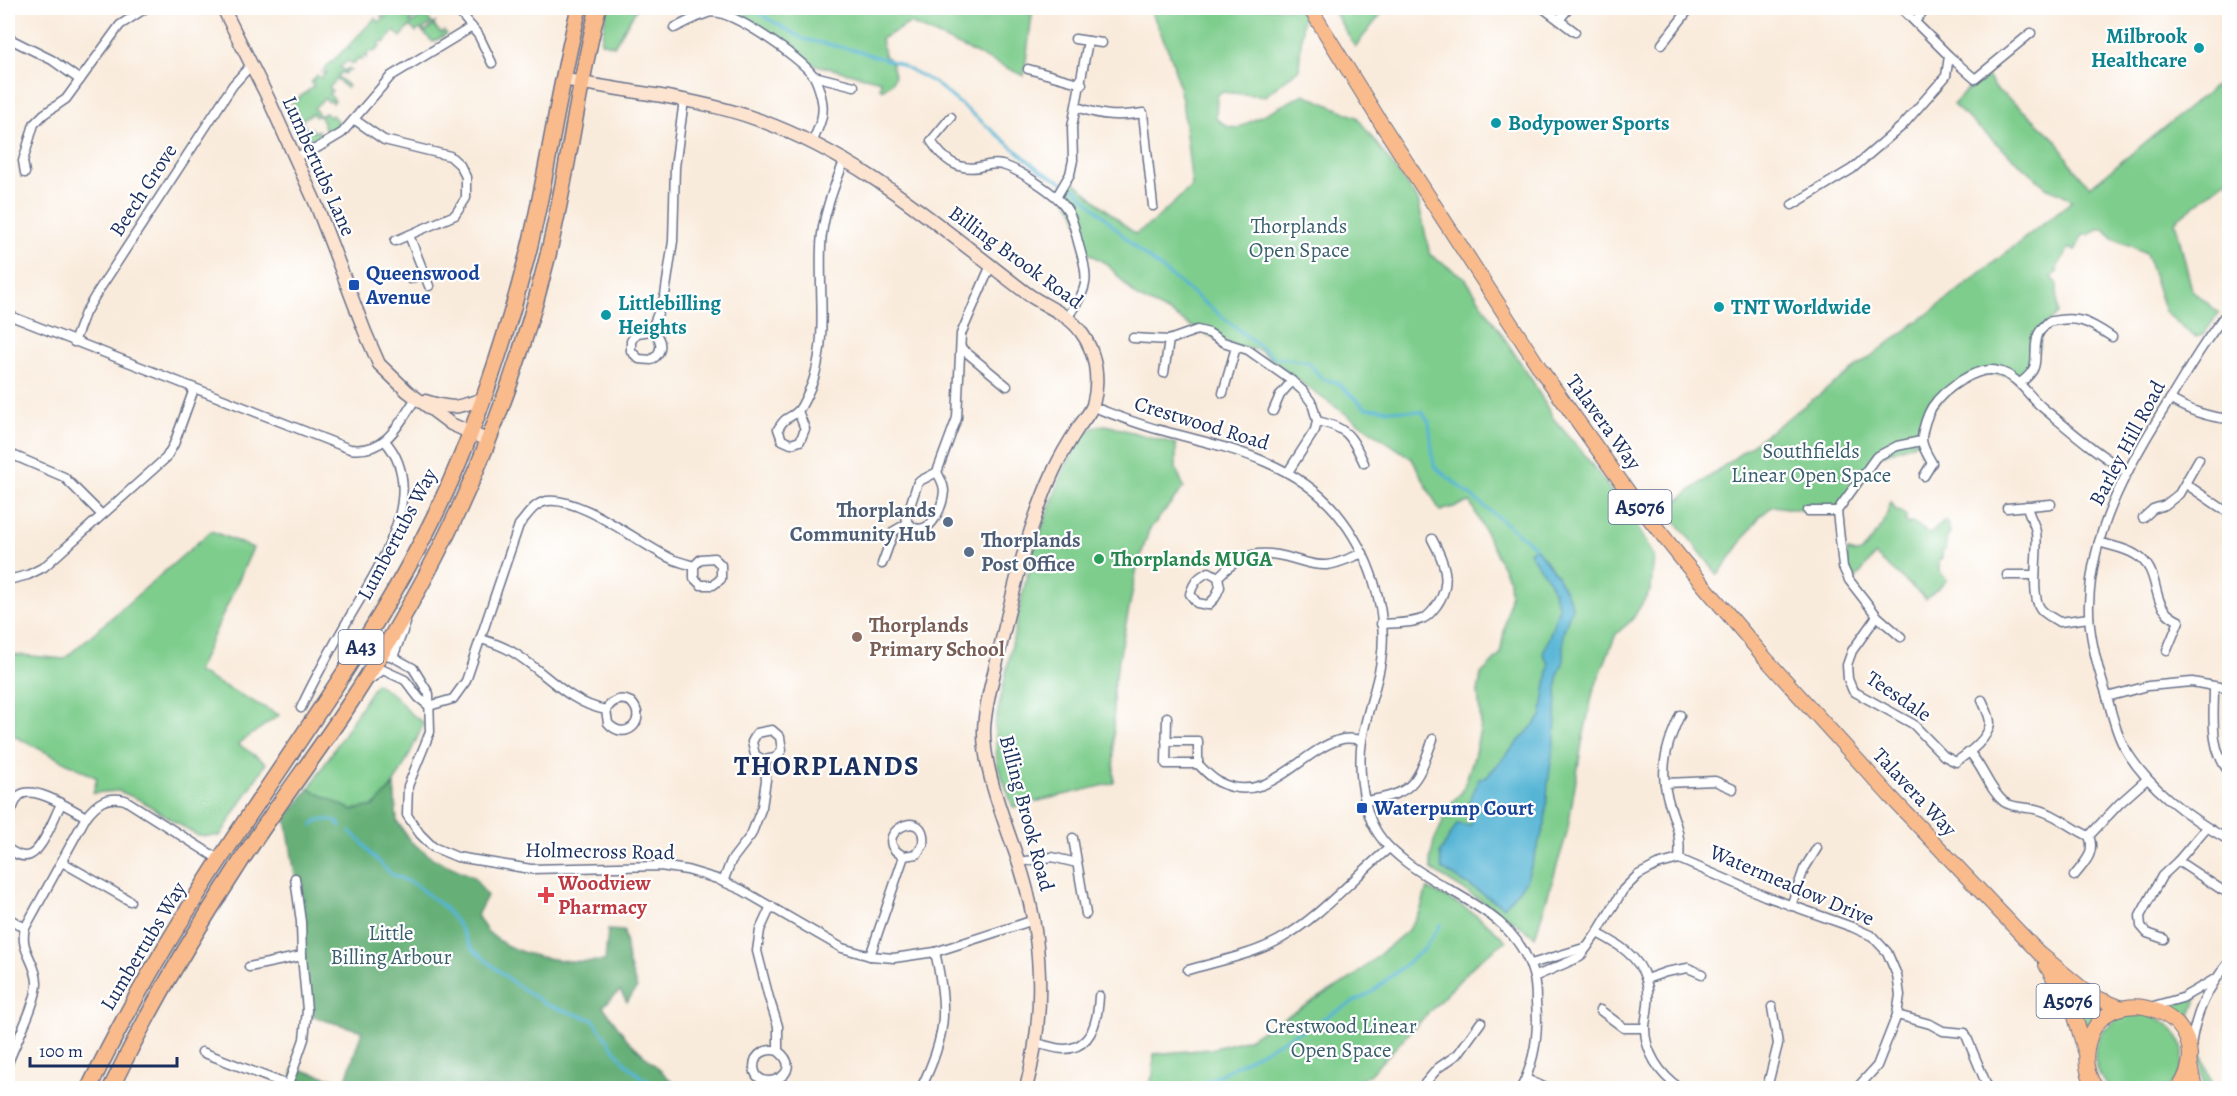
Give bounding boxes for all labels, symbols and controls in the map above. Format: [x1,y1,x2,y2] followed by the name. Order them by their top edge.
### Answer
[2091,22,2187,74] place label: Milbrook Healthcare
[2192,41,2206,55] marker: Milbrook Healthcare
[276,92,362,240] street label: Lumbertubs Lane
[1508,109,1670,137] place label: Bodypower Sports
[1489,116,1503,130] marker: Bodypower Sports
[103,138,183,242] street label: Beech Grove
[943,199,1090,316] street label: Billing Brook Road
[1249,212,1349,264] park label: Thorplands Open Space
[365,259,480,311] place label: Queenswood Avenue
[347,278,361,292] marker: Queenswood Avenue
[618,289,721,341] place label: Littlebilling Heights
[1731,293,1871,321] place label: TNT Worldwide
[1712,300,1726,314] marker: TNT Worldwide
[599,308,613,322] marker: Littlebilling Heights
[1560,369,1648,476] street label: Talavera Way
[2082,375,2172,511] street label: Barley Hill Road
[1131,389,1274,457] street label: Crestwood Road
[1731,437,1891,489] park label: Southfields Linear Open Space
[350,463,444,605] street label: Lumbertubs Way
[1608,490,1672,524] road number: A5076
[790,496,936,548] place label: Thorplands Community Hub
[941,515,955,529] marker: Thorplands Community Hub
[981,526,1081,578] place label: Thorplands Post Office
[962,545,976,559] marker: Thorplands Post Office
[1111,545,1273,573] place label: Thorplands MUGA
[1092,552,1106,566] marker: Thorplands MUGA
[869,611,1005,663] place label: Thorplands Primary School
[338,630,384,664] road number: A43
[850,630,864,644] marker: Thorplands Primary School
[1861,664,1937,728] street label: Teesdale
[993,732,1061,895] street label: Billing Brook Road
[1867,742,1964,843] street label: Talavera Way
[734,748,920,784] district label: THORPLANDS
[1373,794,1534,822] place label: Waterpump Court
[1355,801,1369,815] marker: Waterpump Court
[525,836,676,866] street label: Holmecross Road
[1704,837,1879,932] street label: Watermeadow Drive
[557,869,651,921] place label: Woodview Pharmacy
[93,876,193,1016] street label: Lumbertubs Way
[539,888,553,902] marker: Woodview Pharmacy
[330,919,452,971] park label: Little Billing Arbour
[2036,984,2100,1018] road number: A5076
[1265,1012,1417,1064] park label: Crestwood Linear Open Space
[30,1030,177,1068] scale bar
[39,1039,83,1063] text: 100 m

